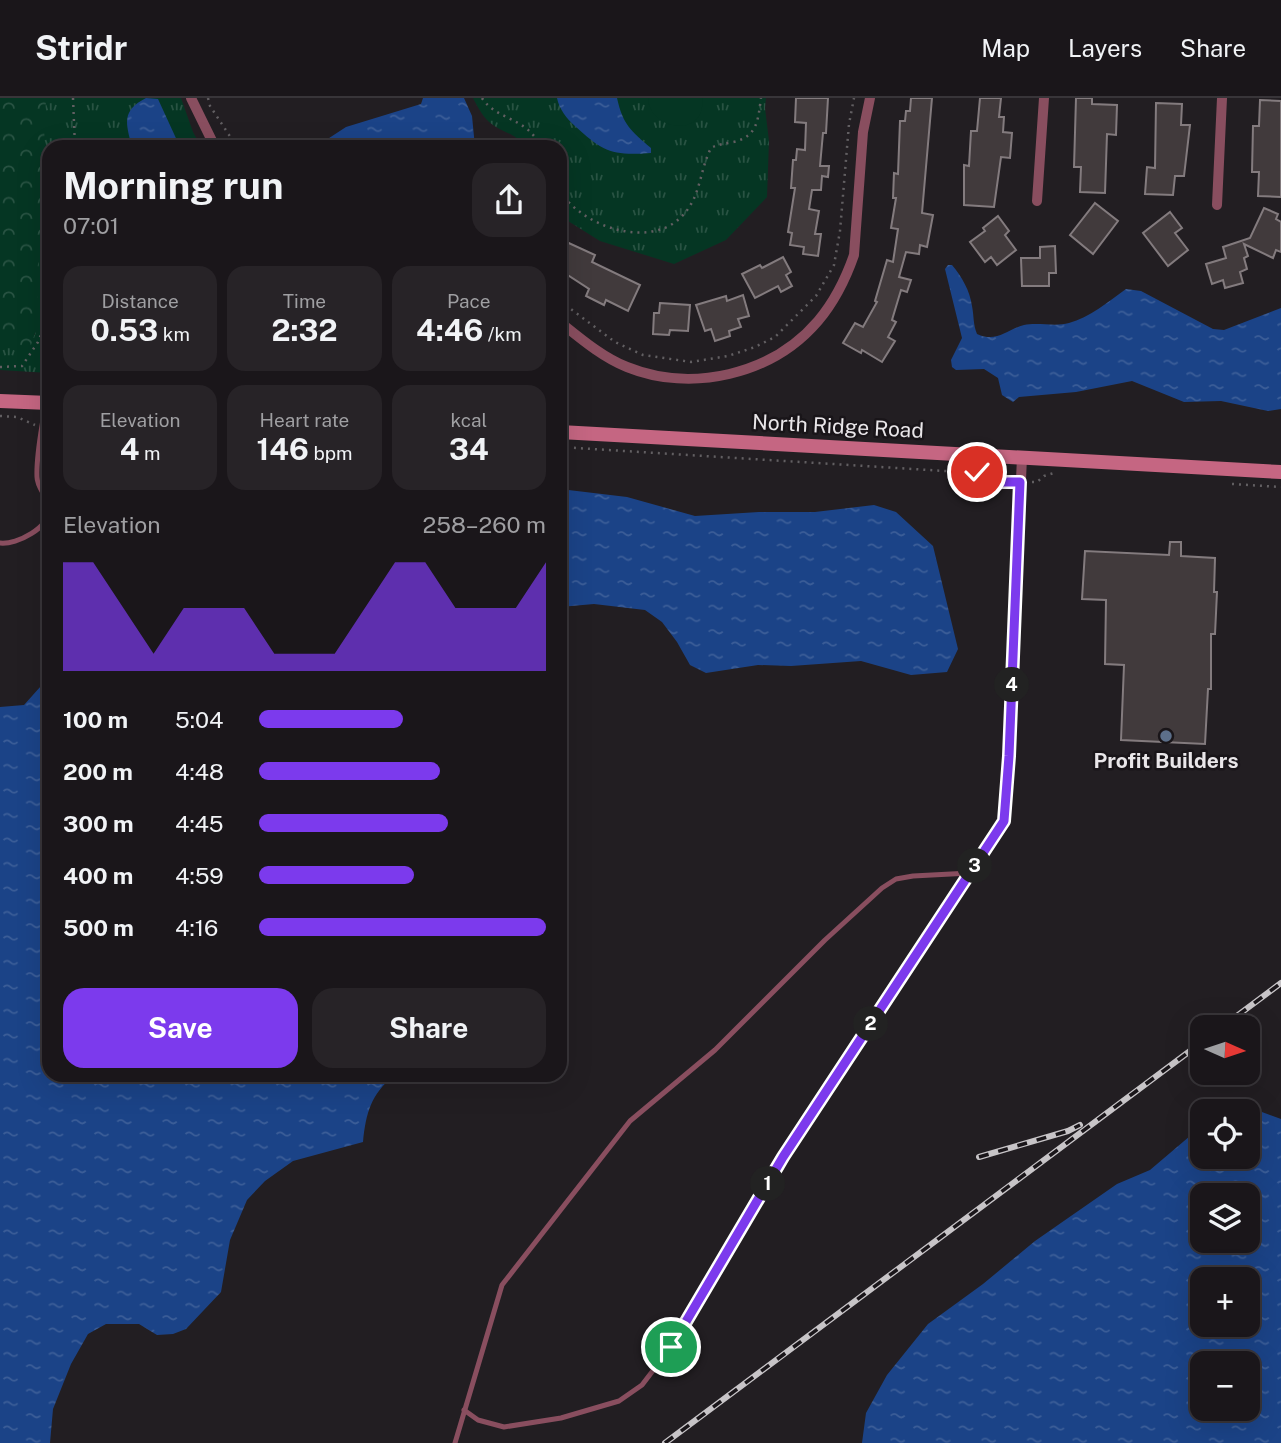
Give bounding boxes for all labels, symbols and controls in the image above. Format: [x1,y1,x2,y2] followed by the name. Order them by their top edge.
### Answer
[35,29,127,67] text: Stridr
[981,34,1030,62] text: Map
[1068,34,1142,62] text: Layers
[1180,34,1246,62] text: Share
[63,163,284,208] text: Morning run
[472,163,546,237] button: share
[63,212,119,239] text: 07:01
[102,290,179,312] text: Distance
[283,290,326,312] text: Time
[447,290,491,312] text: Pace
[90,312,158,348] text: 0.53
[271,312,338,348] text: 2:32
[416,312,483,348] text: 4:46
[158,323,190,345] text: km
[483,323,522,345] text: /km
[100,409,180,431] text: Elevation
[260,409,349,431] text: Heart rate
[450,409,487,431] text: kcal
[752,409,924,443] street label: North Ridge Road
[120,431,139,467] text: 4
[256,431,309,467] text: 146
[449,431,489,467] text: 34
[139,442,161,464] text: m
[309,442,353,464] text: bpm
[947,442,1007,502] pin
[958,453,996,491] icon: check
[63,511,161,538] text: Elevation
[422,511,546,538] text: 258–260 m
[995,668,1030,702] pin: 4
[1005,673,1018,695] text: 4
[63,706,128,733] text: 100 m
[175,706,223,733] text: 5:04
[1158,728,1174,744] marker: Profit Builders
[1094,748,1238,773] place label: Profit Builders
[63,758,133,785] text: 200 m
[175,758,224,785] text: 4:48
[63,810,134,837] text: 300 m
[175,810,223,837] text: 4:45
[958,848,992,884] pin: 3
[968,854,981,876] text: 3
[63,862,133,889] text: 400 m
[175,862,224,889] text: 4:59
[63,914,134,941] text: 500 m
[175,914,218,941] text: 4:16
[63,988,298,1068] button: Save
[312,988,546,1068] button: Share
[854,1006,888,1042] pin: 2
[864,1012,877,1034] text: 2
[1190,1015,1260,1085] north arrow
[1190,1015,1260,1421] map controls
[1190,1099,1260,1169] button: locate
[750,1166,786,1202] pin: 1
[763,1172,772,1194] text: 1
[1190,1183,1260,1253] button: layers
[1190,1267,1260,1337] button: +
[641,1317,701,1377] pin
[652,1328,690,1366] icon: arrive
[1190,1351,1260,1421] button: −

